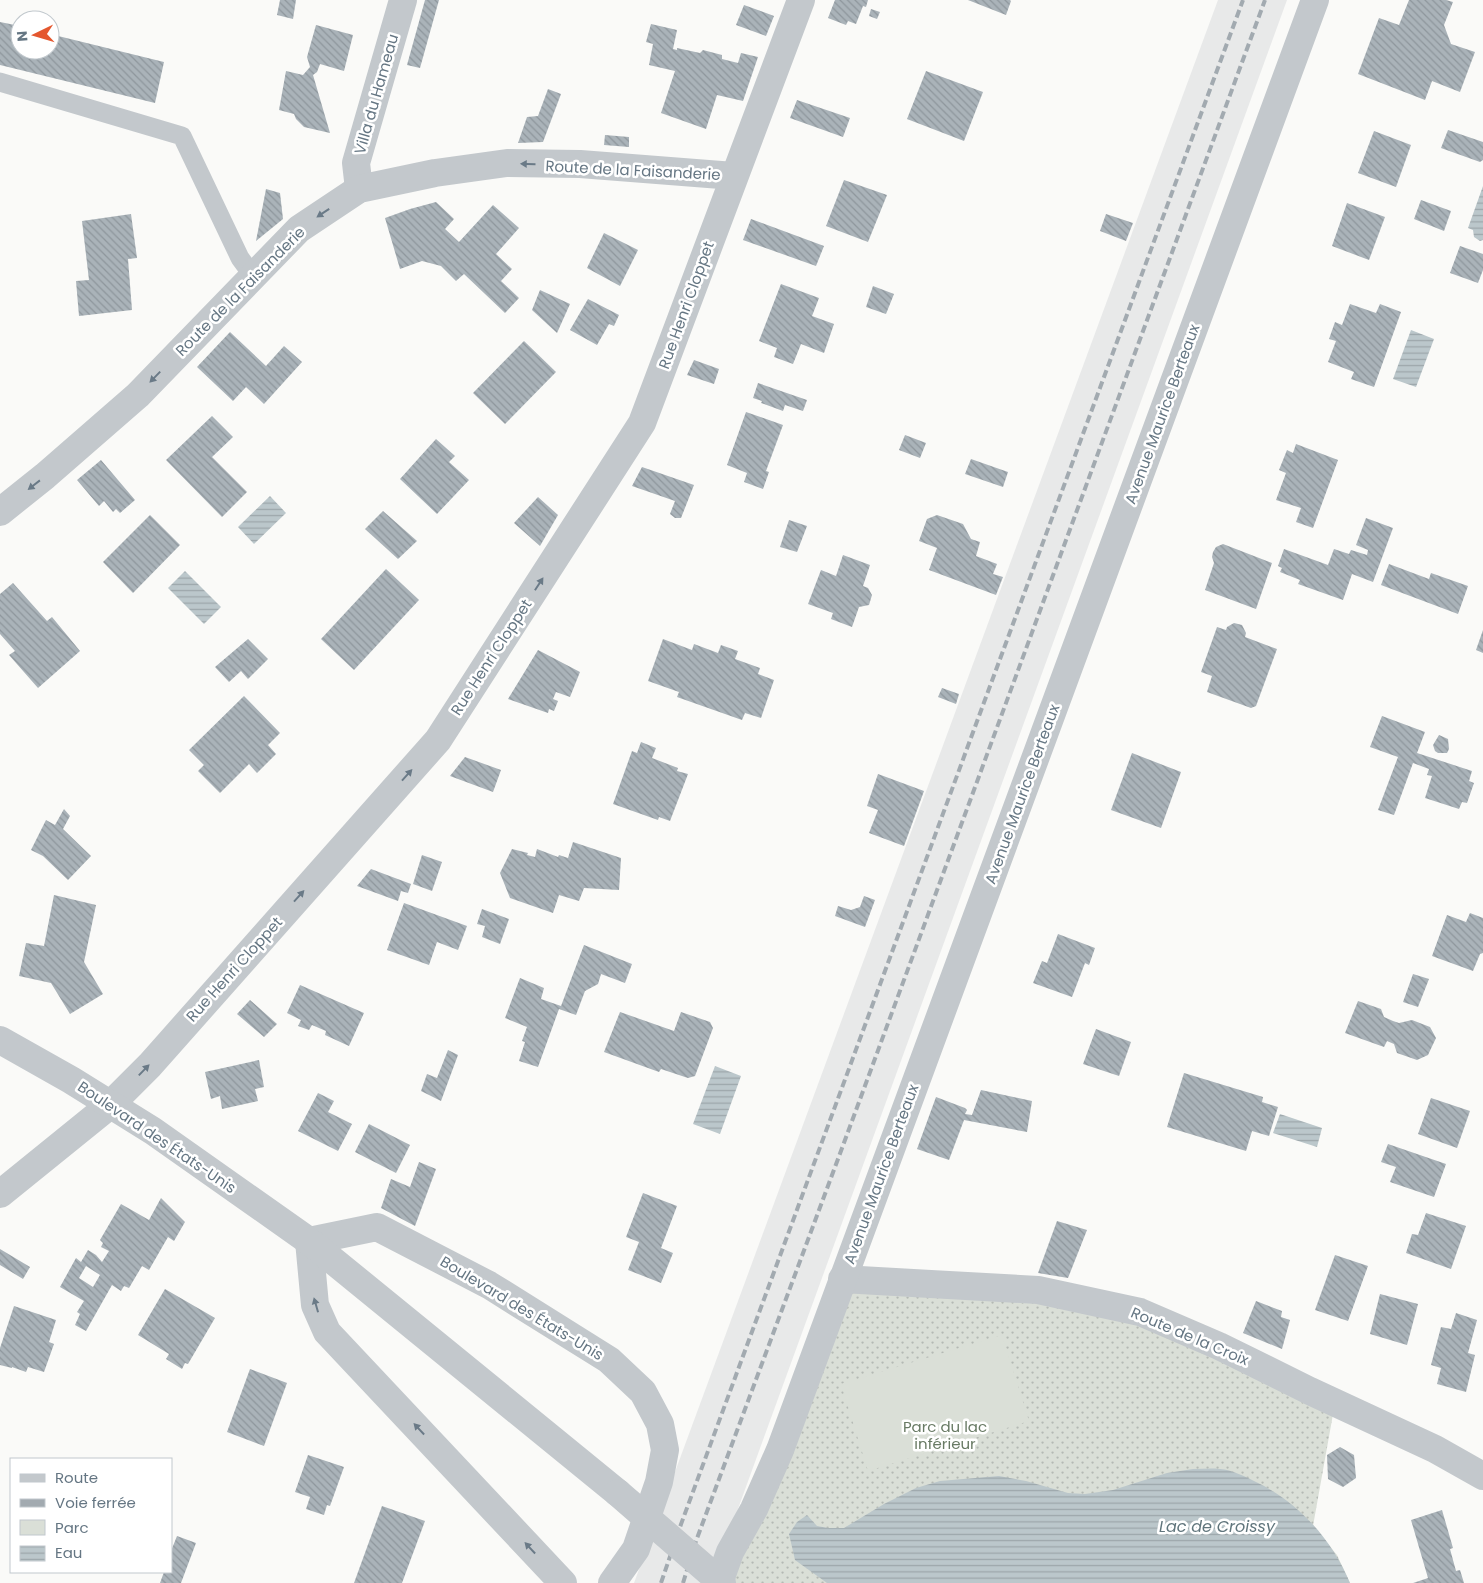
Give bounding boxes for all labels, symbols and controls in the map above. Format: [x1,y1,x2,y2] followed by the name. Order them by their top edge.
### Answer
[10,10,60,60] north arrow
[12,30,32,42] text: N
[349,31,403,157] street label: Villa du Hameau
[545,155,721,185] street label: Route de la Faisanderie
[520,160,536,168] one-way arrow
[316,208,329,218] one-way arrow
[171,222,309,360] street label: Route de la Faisanderie
[653,238,719,372] street label: Rue Henri Cloppet
[1120,321,1204,507] street label: Avenue Maurice Berteaux
[149,371,161,383] one-way arrow
[27,480,41,490] one-way arrow
[534,577,543,590] one-way arrow
[446,595,536,719] street label: Rue Henri Cloppet
[980,701,1064,887] street label: Avenue Maurice Berteaux
[401,769,413,781] one-way arrow
[293,891,305,903] one-way arrow
[181,912,287,1026] street label: Rue Henri Cloppet
[138,1064,150,1076] one-way arrow
[74,1076,241,1198] street label: Boulevard des États-Unis
[839,1081,923,1267] street label: Avenue Maurice Berteaux
[436,1251,608,1365] street label: Boulevard des États-Unis
[312,1298,320,1313] one-way arrow
[1128,1302,1252,1370] street label: Route de la Croix
[903,1416,987,1454] park label: Parc du lac inférieur
[413,1424,425,1436] one-way arrow
[10,1458,172,1573] legend
[55,1467,98,1488] text: Route
[55,1492,136,1513] text: Voie ferrée
[1159,1515,1276,1538] water label: Lac de Croissy
[55,1517,89,1538] text: Parc
[55,1542,82,1563] text: Eau
[524,1542,536,1554] one-way arrow

